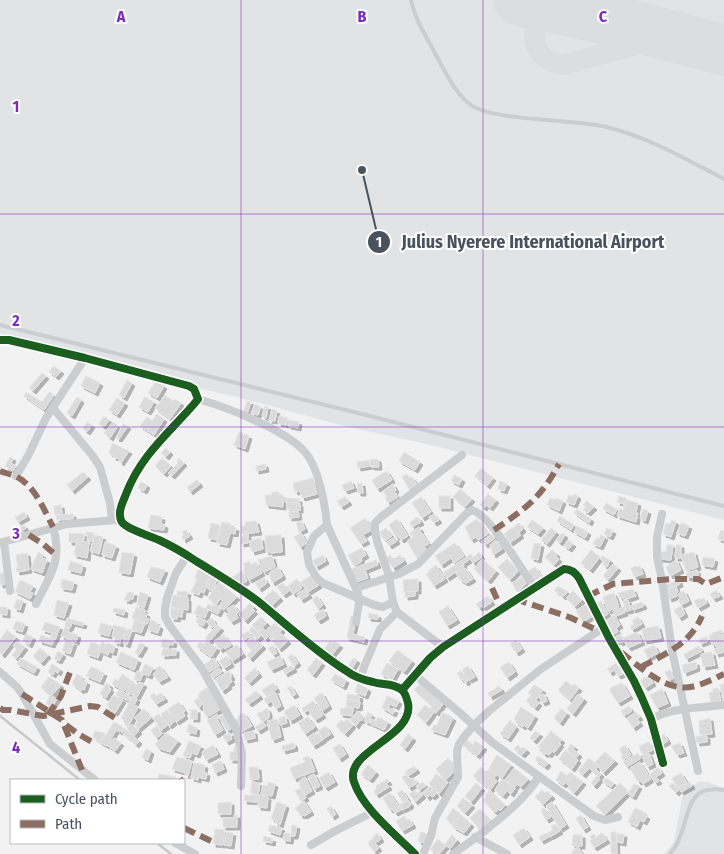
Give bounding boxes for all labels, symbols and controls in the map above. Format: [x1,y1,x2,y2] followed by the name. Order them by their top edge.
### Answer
[116,7,126,26] text: A
[358,7,367,26] text: B
[599,7,608,26] text: C
[13,97,19,116] text: 1
[366,225,674,258] callout: Julius Nyerere International Airport
[401,231,665,253] text: Julius Nyerere International Airport
[376,233,382,251] text: 1
[11,311,20,330] text: 2
[11,524,20,543] text: 3
[12,738,20,757] text: 4
[10,779,185,844] legend
[55,790,118,808] text: Cycle path
[55,815,82,833] text: Path

